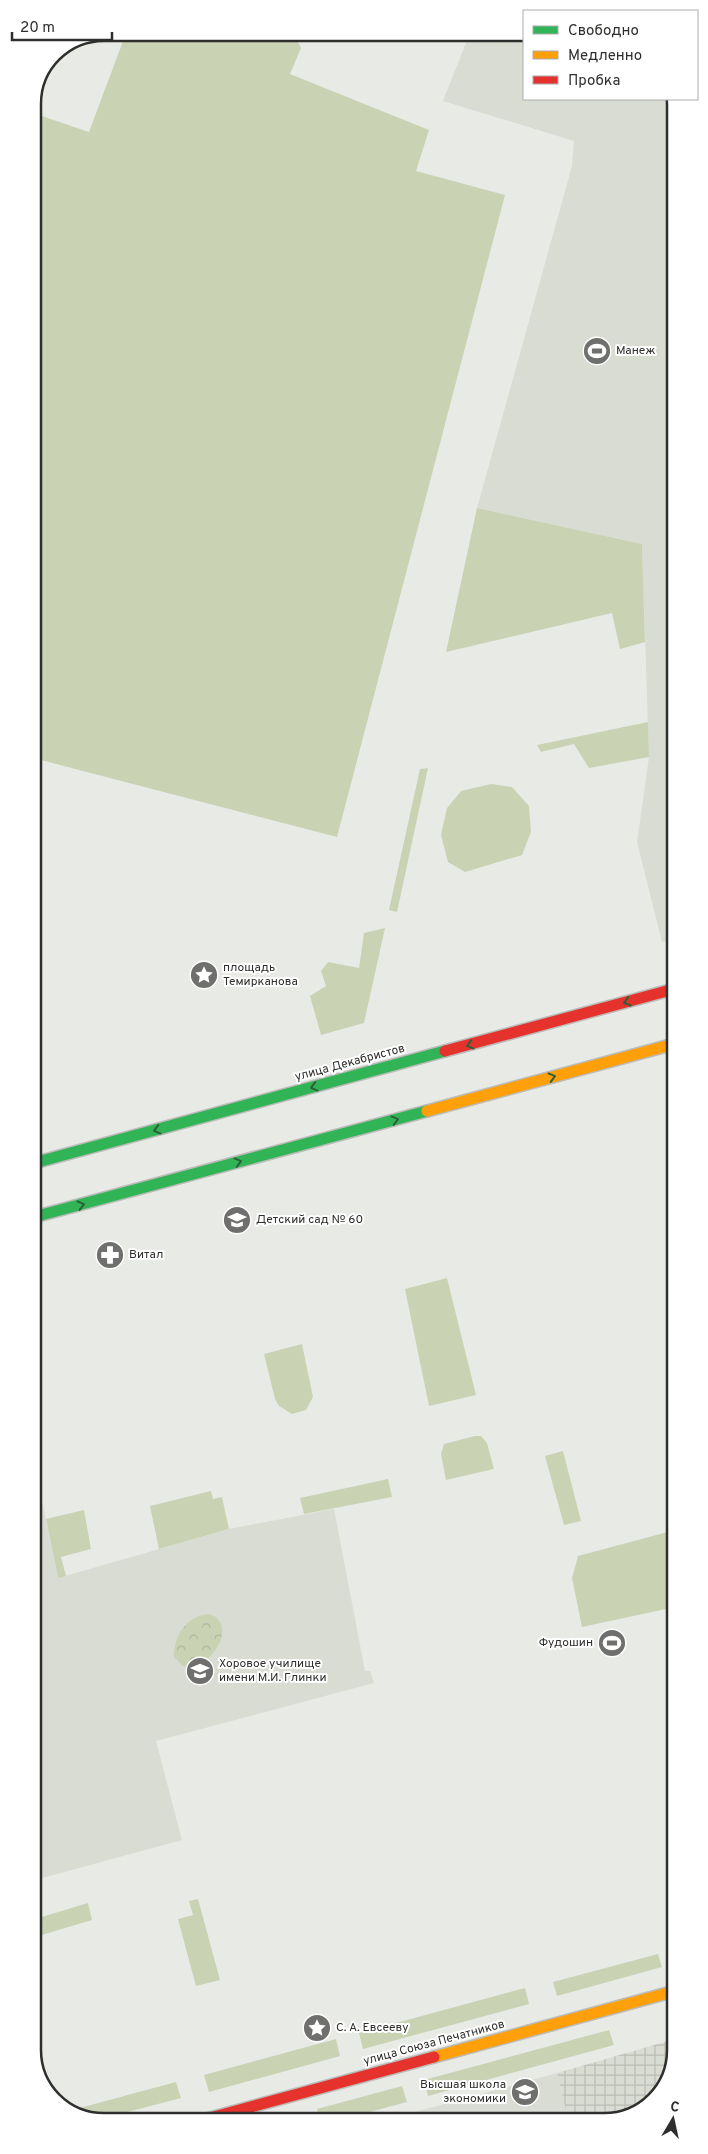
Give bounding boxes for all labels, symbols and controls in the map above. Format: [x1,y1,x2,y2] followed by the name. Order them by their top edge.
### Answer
[12,10,112,42] scale bar
[523,10,698,100] legend
[20,19,55,38] text: 20 m
[568,22,639,41] text: Свободно
[568,47,642,66] text: Медленно
[568,72,620,91] text: Пробка
[582,336,612,366] sports icon: Манеж
[616,343,655,359] place label: Манеж
[189,960,219,990] place icon: площадь Темирканова
[223,960,298,990] place label: площадь Темирканова
[624,996,632,1006] one-way arrow
[467,1039,475,1049] one-way arrow
[293,1041,407,1085] street label: улица Декабристов
[547,1073,555,1083] one-way arrow
[310,1082,318,1092] one-way arrow
[390,1115,399,1126] one-way arrow
[152,1124,161,1135] one-way arrow
[233,1158,241,1168] one-way arrow
[76,1200,85,1210] one-way arrow
[222,1205,252,1235] school or university icon: Детский сад № 60
[256,1212,363,1228] place label: Детский сад № 60
[95,1240,125,1270] pharmacy icon: Витал
[129,1247,163,1263] place label: Витал
[597,1628,627,1658] sports icon: Фудошин
[539,1635,593,1651] place label: Фудошин
[185,1656,215,1686] school or university icon: Хоровое училище имени М.И. Глинки
[219,1656,326,1686] place label: Хоровое училище имени М.И. Глинки
[302,2013,332,2043] place icon: С. А. Евсееву
[362,2016,506,2070] street label: улица Союза Печатников
[336,2020,409,2036] place label: С. А. Евсееву
[420,2077,506,2107] place label: Высшая школа экономики
[510,2077,540,2107] school or university icon: Высшая школа экономики
[648,2094,698,2144] north arrow
[669,2099,681,2117] text: С

